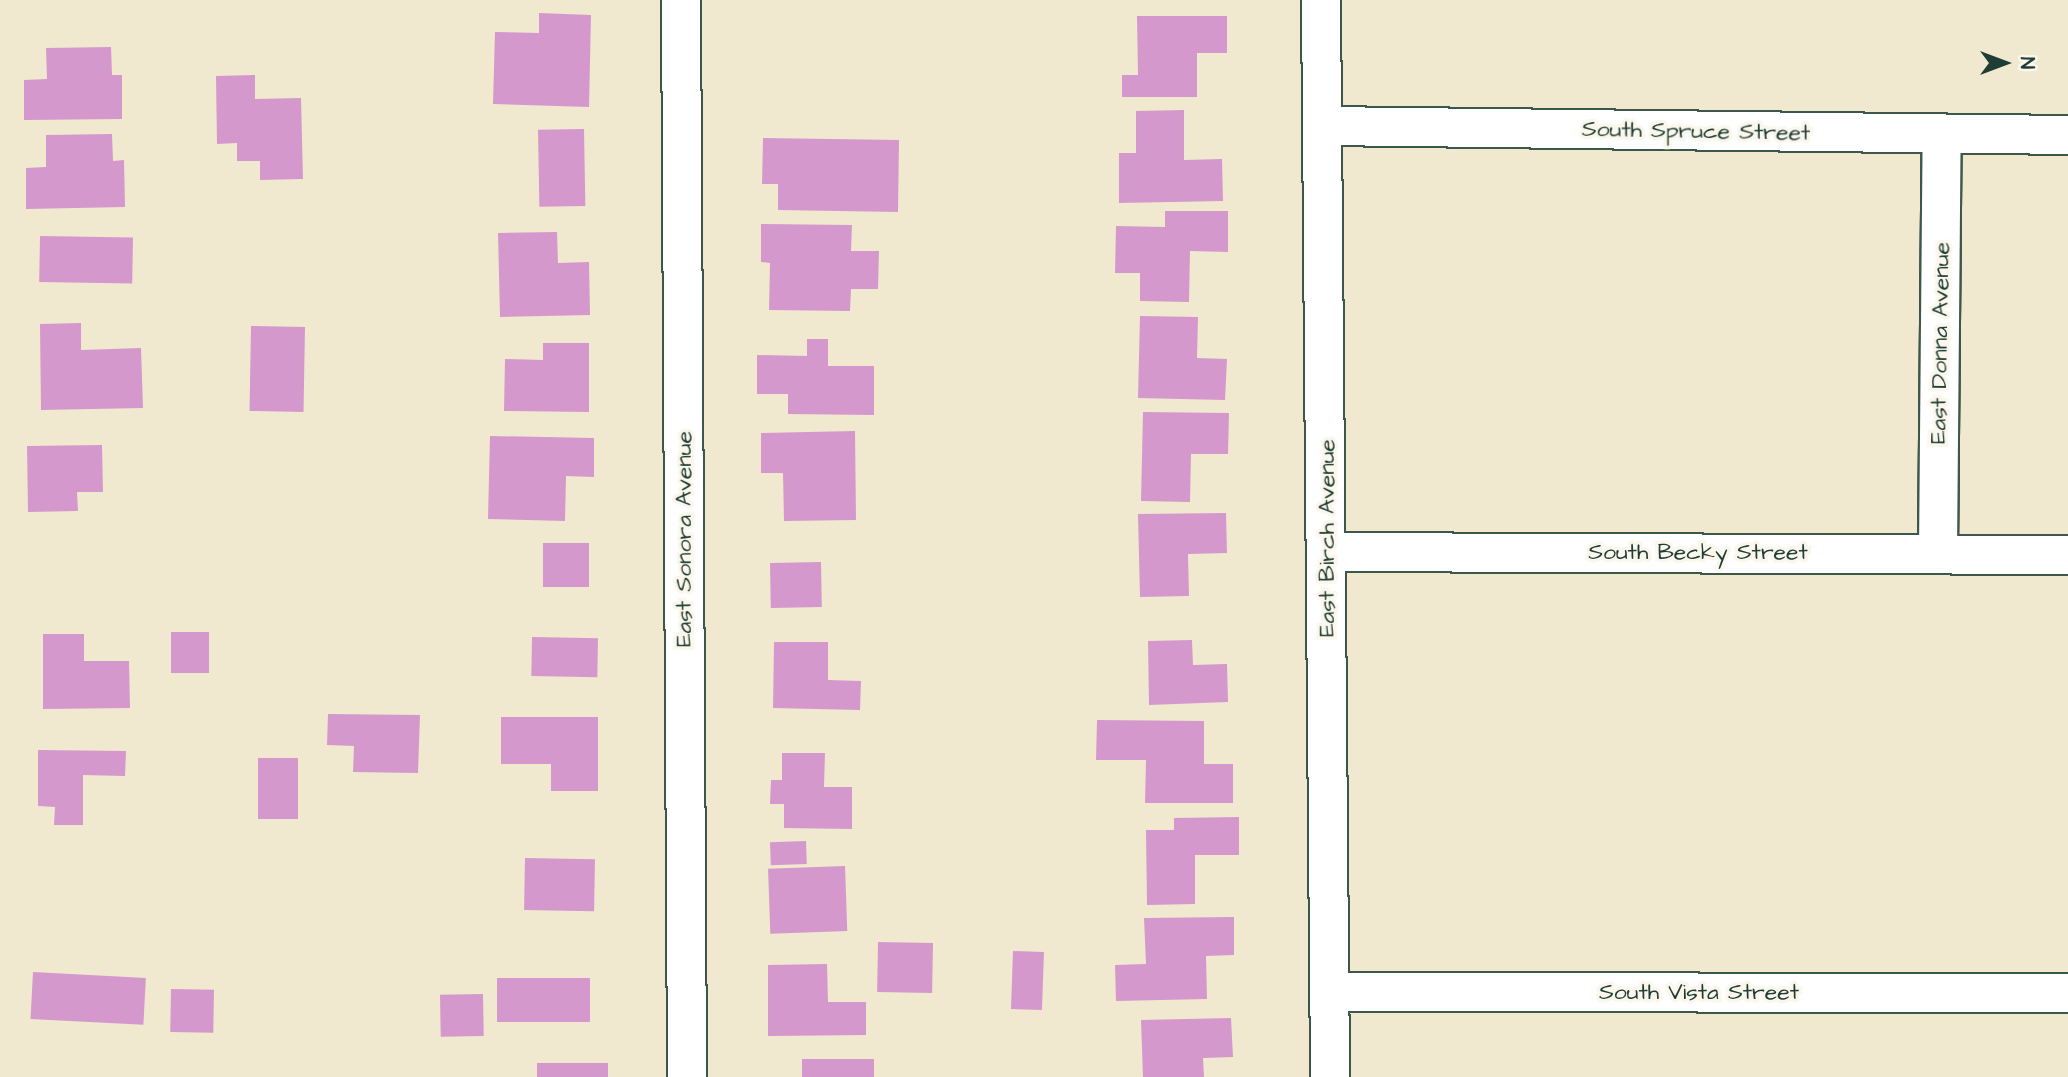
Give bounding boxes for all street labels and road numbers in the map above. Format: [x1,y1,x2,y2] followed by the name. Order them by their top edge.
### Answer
[1582,115,1810,147] street label: South Spruce Street
[1924,242,1956,444] street label: East Donna Avenue
[670,431,698,647] street label: East Sonora Avenue
[1313,439,1341,637] street label: East Birch Avenue
[1588,538,1808,566] street label: South Becky Street
[1599,978,1799,1006] street label: South Vista Street

